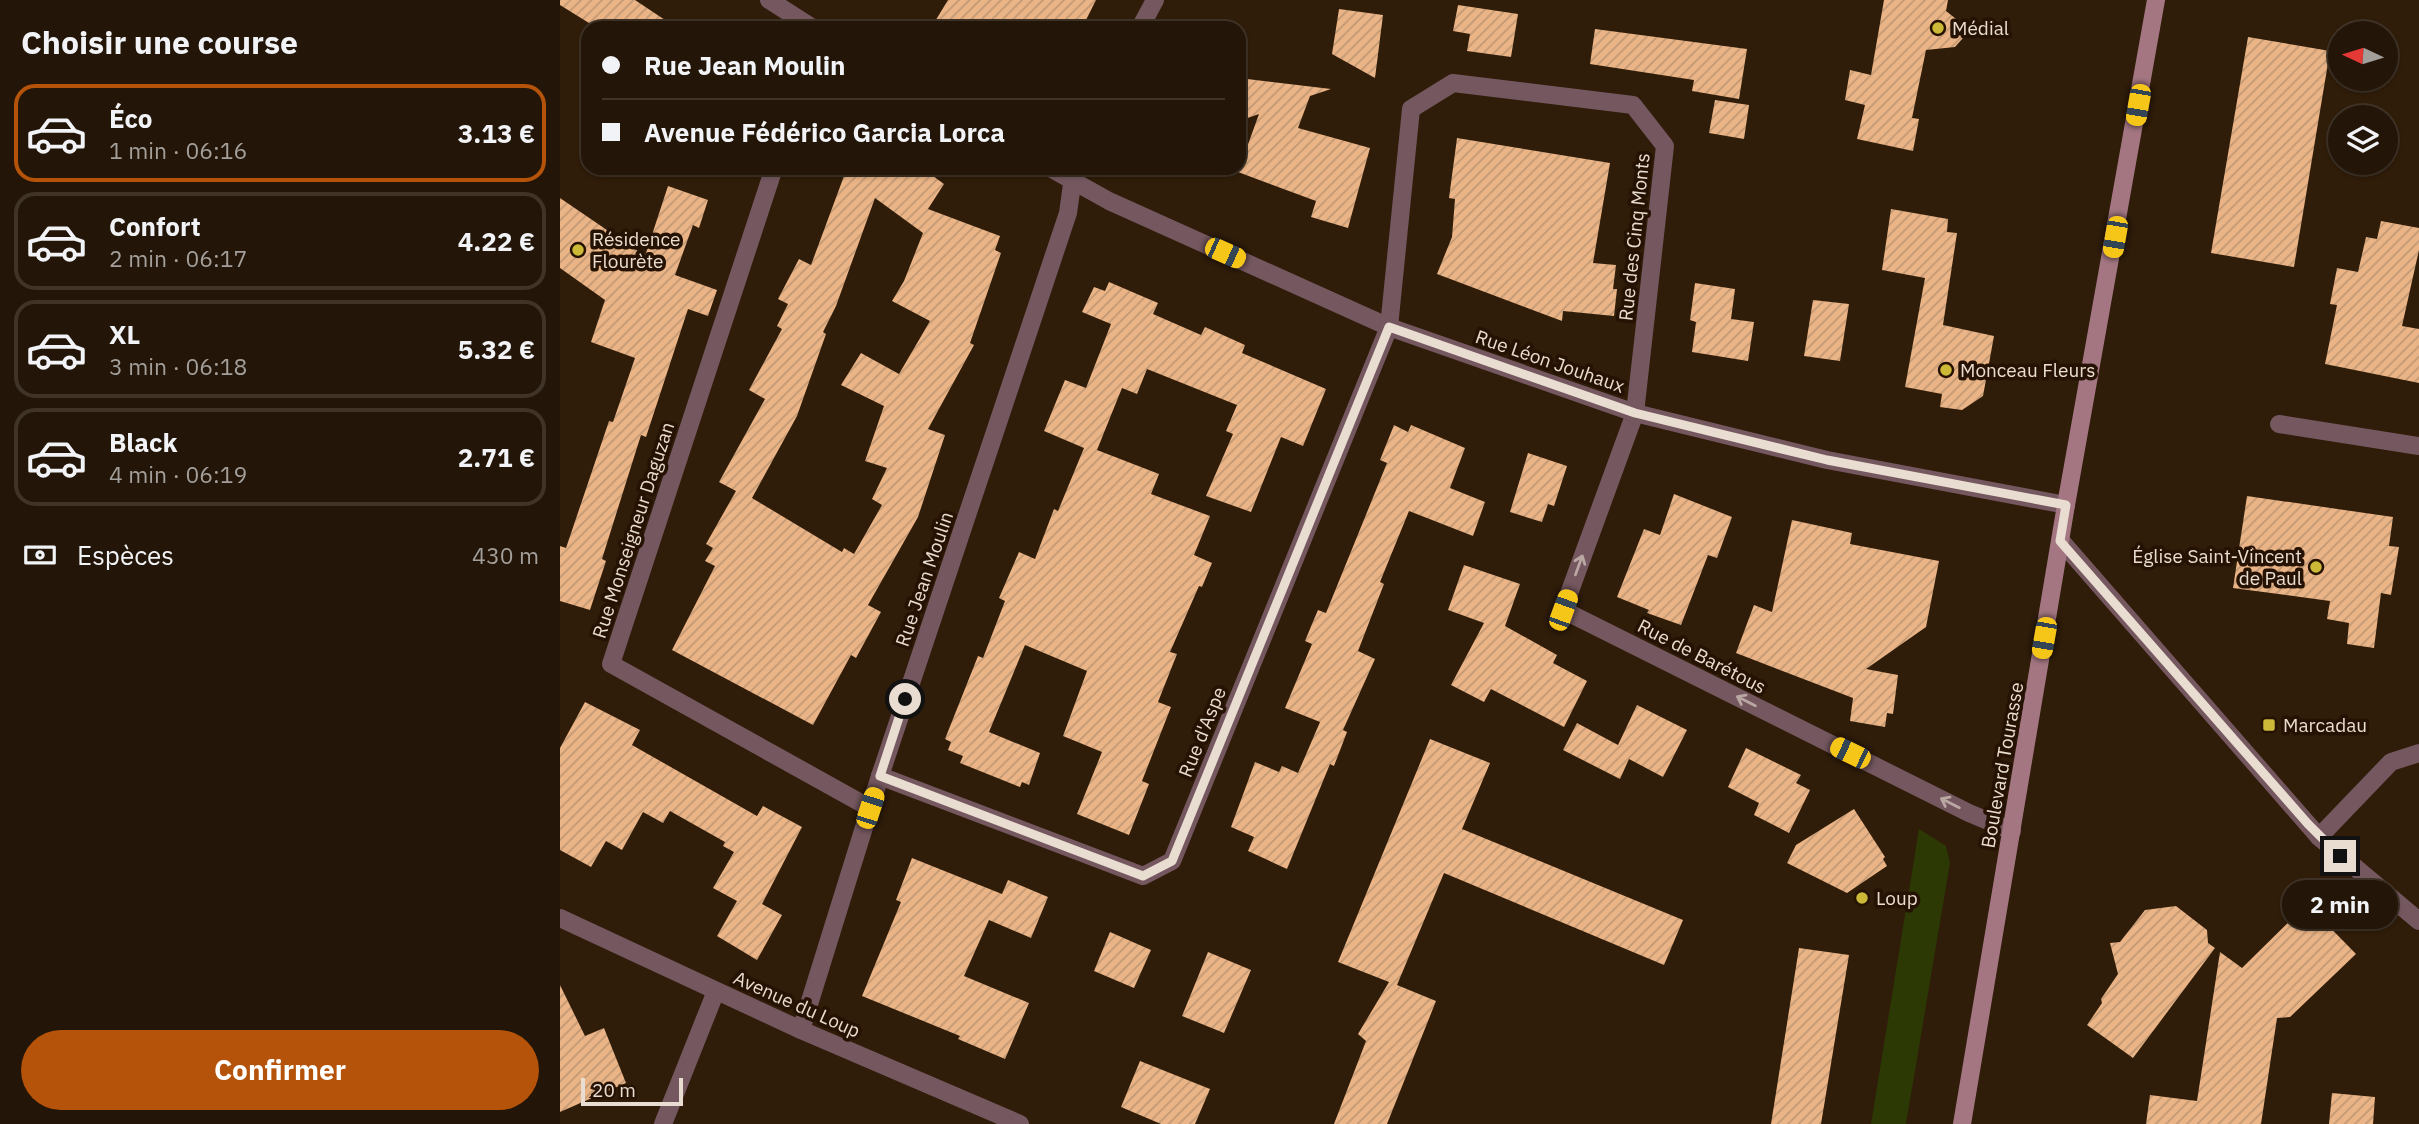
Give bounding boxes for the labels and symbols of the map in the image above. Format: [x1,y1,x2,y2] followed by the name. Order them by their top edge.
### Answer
[1952,16,2009,40] place label: Médial
[1930,20,1946,36] marker: Médial
[2328,21,2398,91] north arrow
[2125,82,2152,128] car
[1613,152,1655,322] street label: Rue des Cinq Monts
[2102,214,2129,260] car
[592,227,680,273] place label: Résidence Flourète
[1202,235,1249,271] car
[570,242,586,258] marker: Résidence Flourète
[1472,324,1628,398] street label: Rue Léon Jouhaux
[1960,358,2095,382] place label: Monceau Fleurs
[1938,362,1954,378] marker: Monceau Fleurs
[587,419,679,641] street label: Rue Monseigneur Daguzan
[890,508,958,650] street label: Rue Jean Moulin
[2132,544,2302,590] place label: Église Saint-Vincent de Paul
[1574,555,1586,577] one-way arrow
[2308,559,2324,575] marker: Église Saint-Vincent de Paul
[1546,587,1581,633] car
[1634,613,1770,699] street label: Rue de Barétous
[2031,615,2058,661] car
[1976,680,2028,850] street label: Boulevard Tourasse
[889,683,921,715] route start
[1173,683,1231,781] street label: Rue d'Aspe
[1736,694,1757,708] one-way arrow
[2283,713,2367,737] place label: Marcadau
[2261,717,2277,733] marker: Marcadau
[1827,734,1874,772] car
[854,785,887,831] car
[1940,795,1961,809] one-way arrow
[2324,840,2356,872] route end
[2282,880,2398,930] callout: 2 min
[1876,886,1918,910] place label: Loup
[1854,890,1870,906] marker: Loup
[730,965,864,1043] street label: Avenue du Loup
[581,1075,682,1107] scale bar

